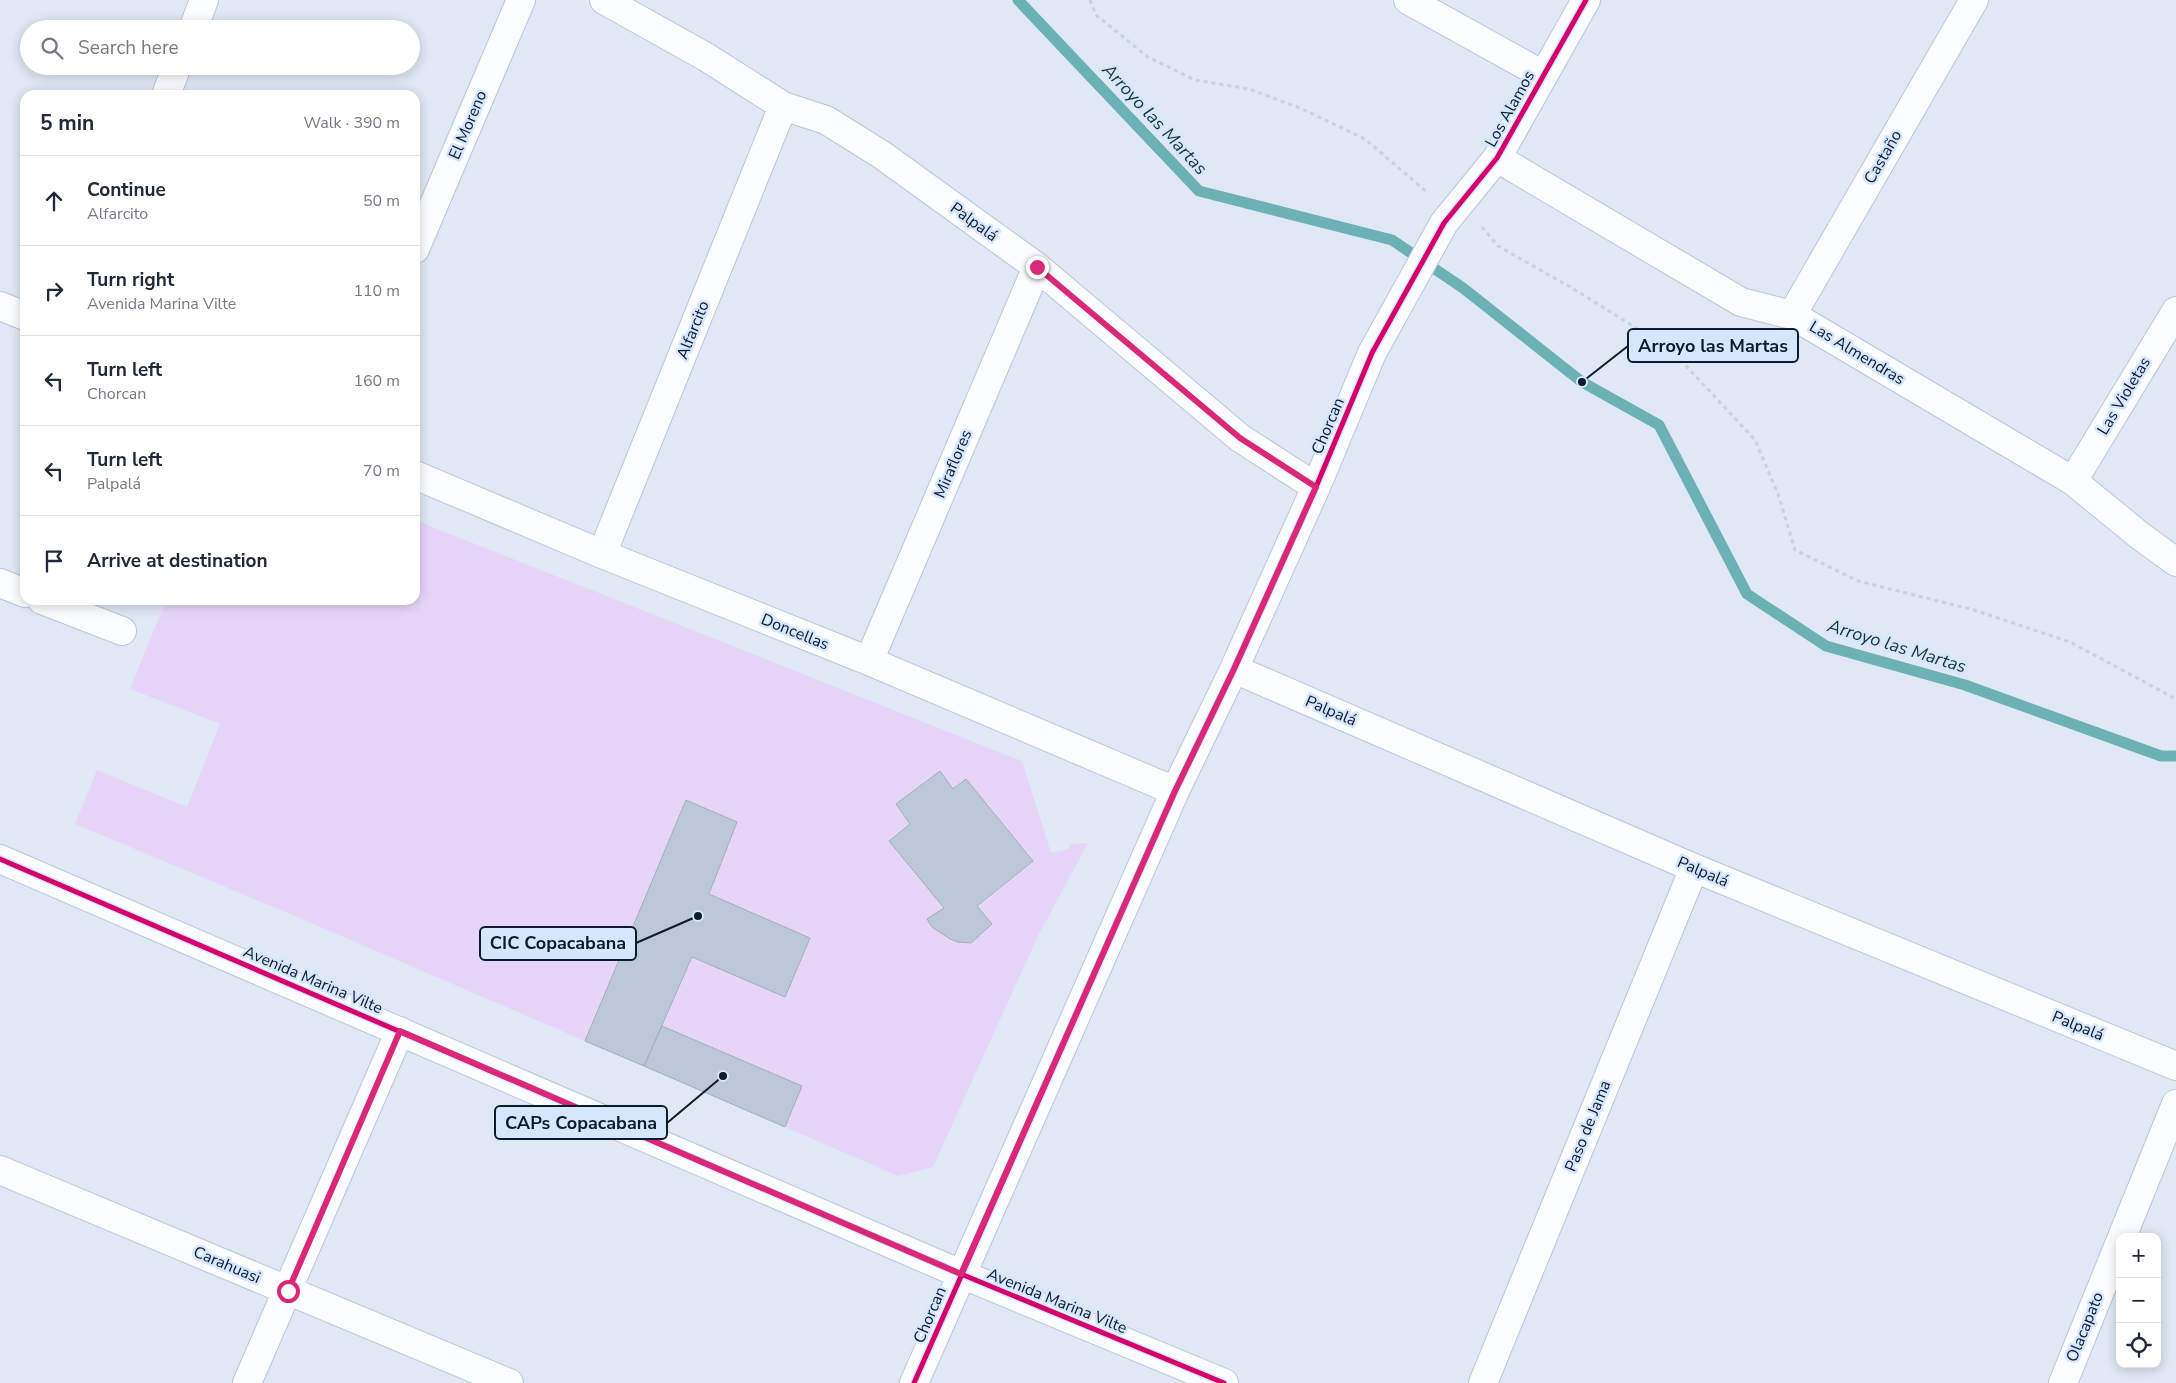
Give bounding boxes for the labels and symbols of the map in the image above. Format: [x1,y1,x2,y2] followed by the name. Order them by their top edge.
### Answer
[1096,57,1213,180] water label: Arroyo las Martas
[1480,67,1540,151] street label: Los Alamos
[444,87,492,163] street label: El Moreno
[1859,126,1907,188] street label: Castaño
[946,197,1002,247] street label: Palpalá
[1026,256,1049,279] route end
[671,297,715,362] street label: Alfarcito
[1805,316,1909,390] street label: Las Almendras
[1628,329,1798,362] callout: Arroyo las Martas
[1638,334,1788,358] text: Arroyo las Martas
[2092,353,2156,439] street label: Las Violetas
[1306,394,1350,458] street label: Chorcan
[929,426,977,502] street label: Miraflores
[758,608,832,656] street label: Doncellas
[1824,613,1969,679] water label: Arroyo las Martas
[1302,690,1360,732] street label: Palpalá
[1674,851,1732,893] street label: Palpalá
[480,927,636,960] callout: CIC Copacabana
[490,931,626,955] text: CIC Copacabana
[240,941,386,1019] street label: Avenida Marina Vilte
[2049,1006,2107,1046] street label: Palpalá
[1560,1077,1616,1175] street label: Paso de Jama
[495,1106,667,1139] callout: CAPs Copacabana
[505,1111,657,1135] text: CAPs Copacabana
[190,1241,264,1289] street label: Carahuasi
[984,1263,1130,1339] street label: Avenida Marina Vilte
[277,1280,300,1303] route start
[908,1283,952,1347] street label: Chorcan
[2061,1289,2109,1365] street label: Olacapato

